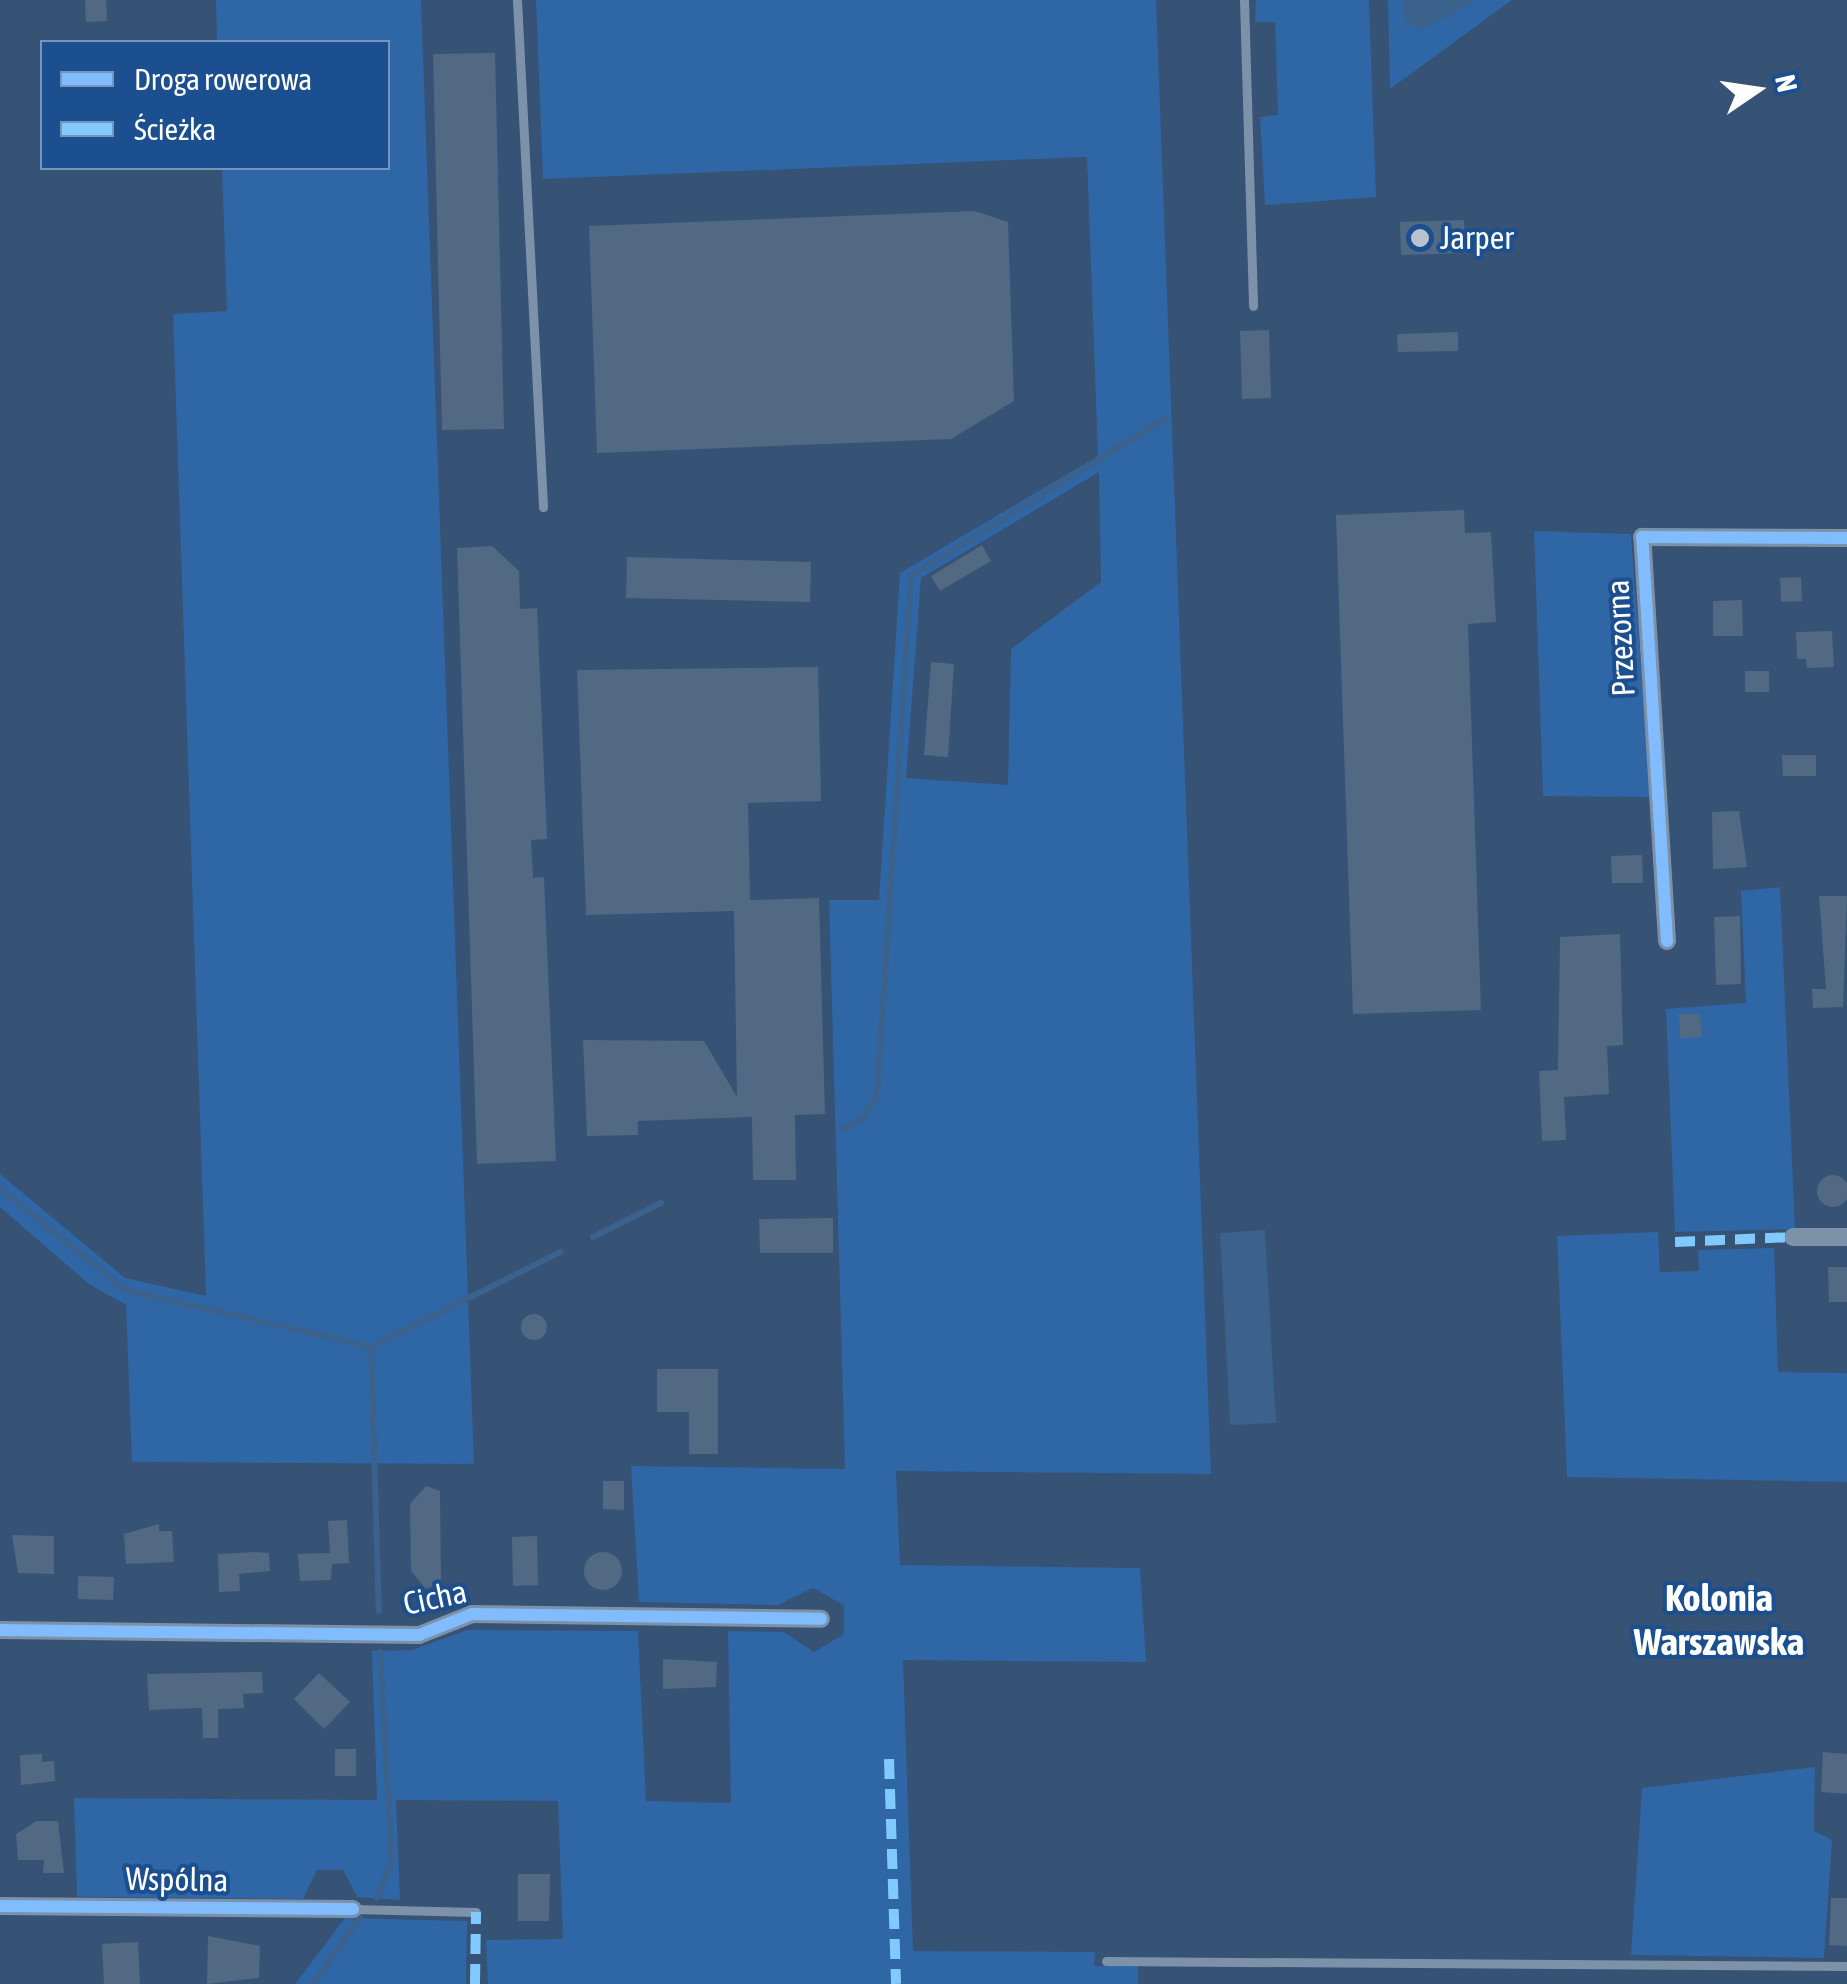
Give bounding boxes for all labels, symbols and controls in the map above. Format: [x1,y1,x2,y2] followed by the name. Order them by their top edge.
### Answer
[40,40,390,170] legend
[1707,40,1807,140] north arrow
[134,62,312,96] text: Droga rowerowa
[1769,72,1804,95] text: N
[134,112,216,146] text: Ścieżka
[1440,219,1514,257] place label: Jarper
[1409,227,1431,249] marker: Jarper
[1599,579,1643,697] street label: Przezorna
[400,1573,470,1623] street label: Cicha
[1634,1575,1804,1665] district label: Kolonia Warszawska
[125,1860,229,1900] street label: Wspólna

